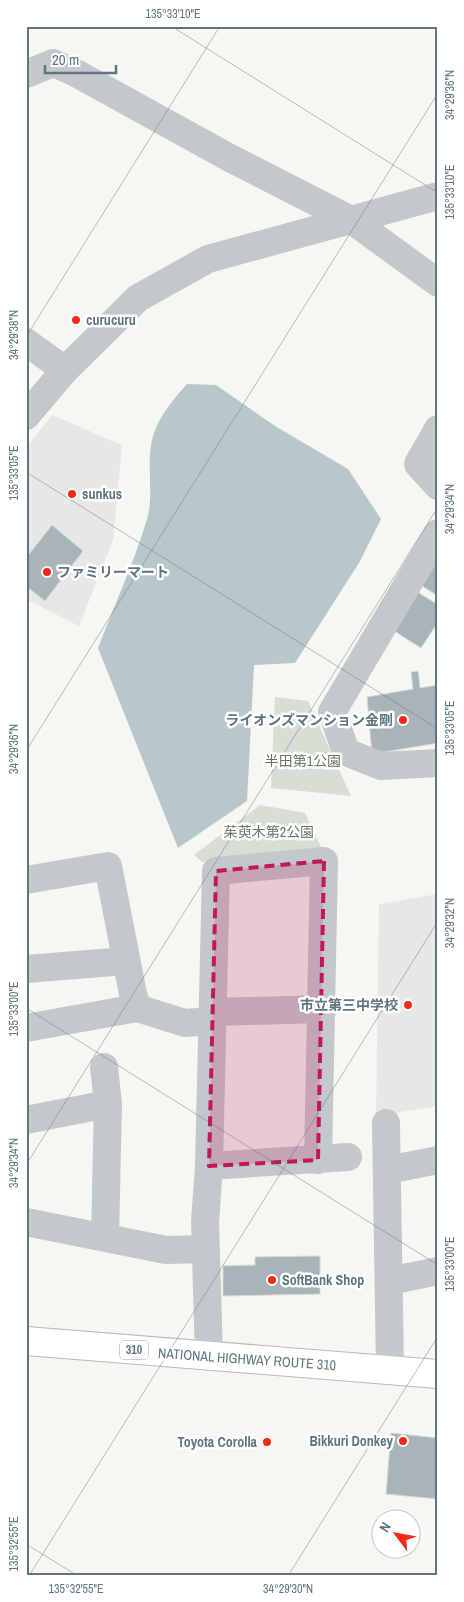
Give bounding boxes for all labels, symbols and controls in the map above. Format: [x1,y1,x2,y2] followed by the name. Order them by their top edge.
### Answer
[145,6,201,22] text: 135°33'10"E
[45,42,116,74] scale bar
[52,49,79,70] text: 20 m
[442,70,458,120] text: 34°29'36"N
[442,164,458,220] text: 135°33'10"E
[6,310,22,360] text: 34°29'38"N
[86,311,136,329] place label: curucuru
[70,314,82,326] marker: curucuru
[6,445,22,501] text: 135°33'05"E
[442,484,458,534] text: 34°29'34"N
[82,485,122,503] place label: sunkus
[66,488,78,500] marker: sunkus
[57,563,169,581] place label: ファミリーマート
[41,566,53,578] marker: ファミリーマート
[442,700,458,756] text: 135°33'05"E
[225,711,393,729] place label: ライオンズマンション金剛
[397,714,409,726] marker: ライオンズマンション金剛
[6,724,22,774] text: 34°29'36"N
[265,752,341,770] park label: 半田第1公園
[224,823,314,841] park label: 茱萸木第2公園
[442,898,458,948] text: 34°29'32"N
[6,981,22,1037] text: 135°33'00"E
[300,996,398,1014] place label: 市立第三中学校
[402,999,414,1011] marker: 市立第三中学校
[6,1138,22,1188] text: 34°29'34"N
[442,1236,458,1292] text: 135°33'00"E
[282,1271,364,1289] place label: SoftBank Shop
[266,1274,278,1286] marker: SoftBank Shop
[120,1340,148,1360] road number: 310
[157,1344,337,1374] street label: NATIONAL HIGHWAY ROUTE 310
[309,1432,394,1450] place label: Bikkuri Donkey
[177,1433,258,1451] place label: Toyota Corolla
[397,1435,409,1447] marker: Bikkuri Donkey
[261,1436,273,1448] marker: Toyota Corolla
[372,1510,422,1560] north arrow
[6,1516,22,1572] text: 135°32'55"E
[375,1519,395,1535] text: N
[48,1581,104,1597] text: 135°32'55"E
[263,1581,313,1597] text: 34°29'30"N

